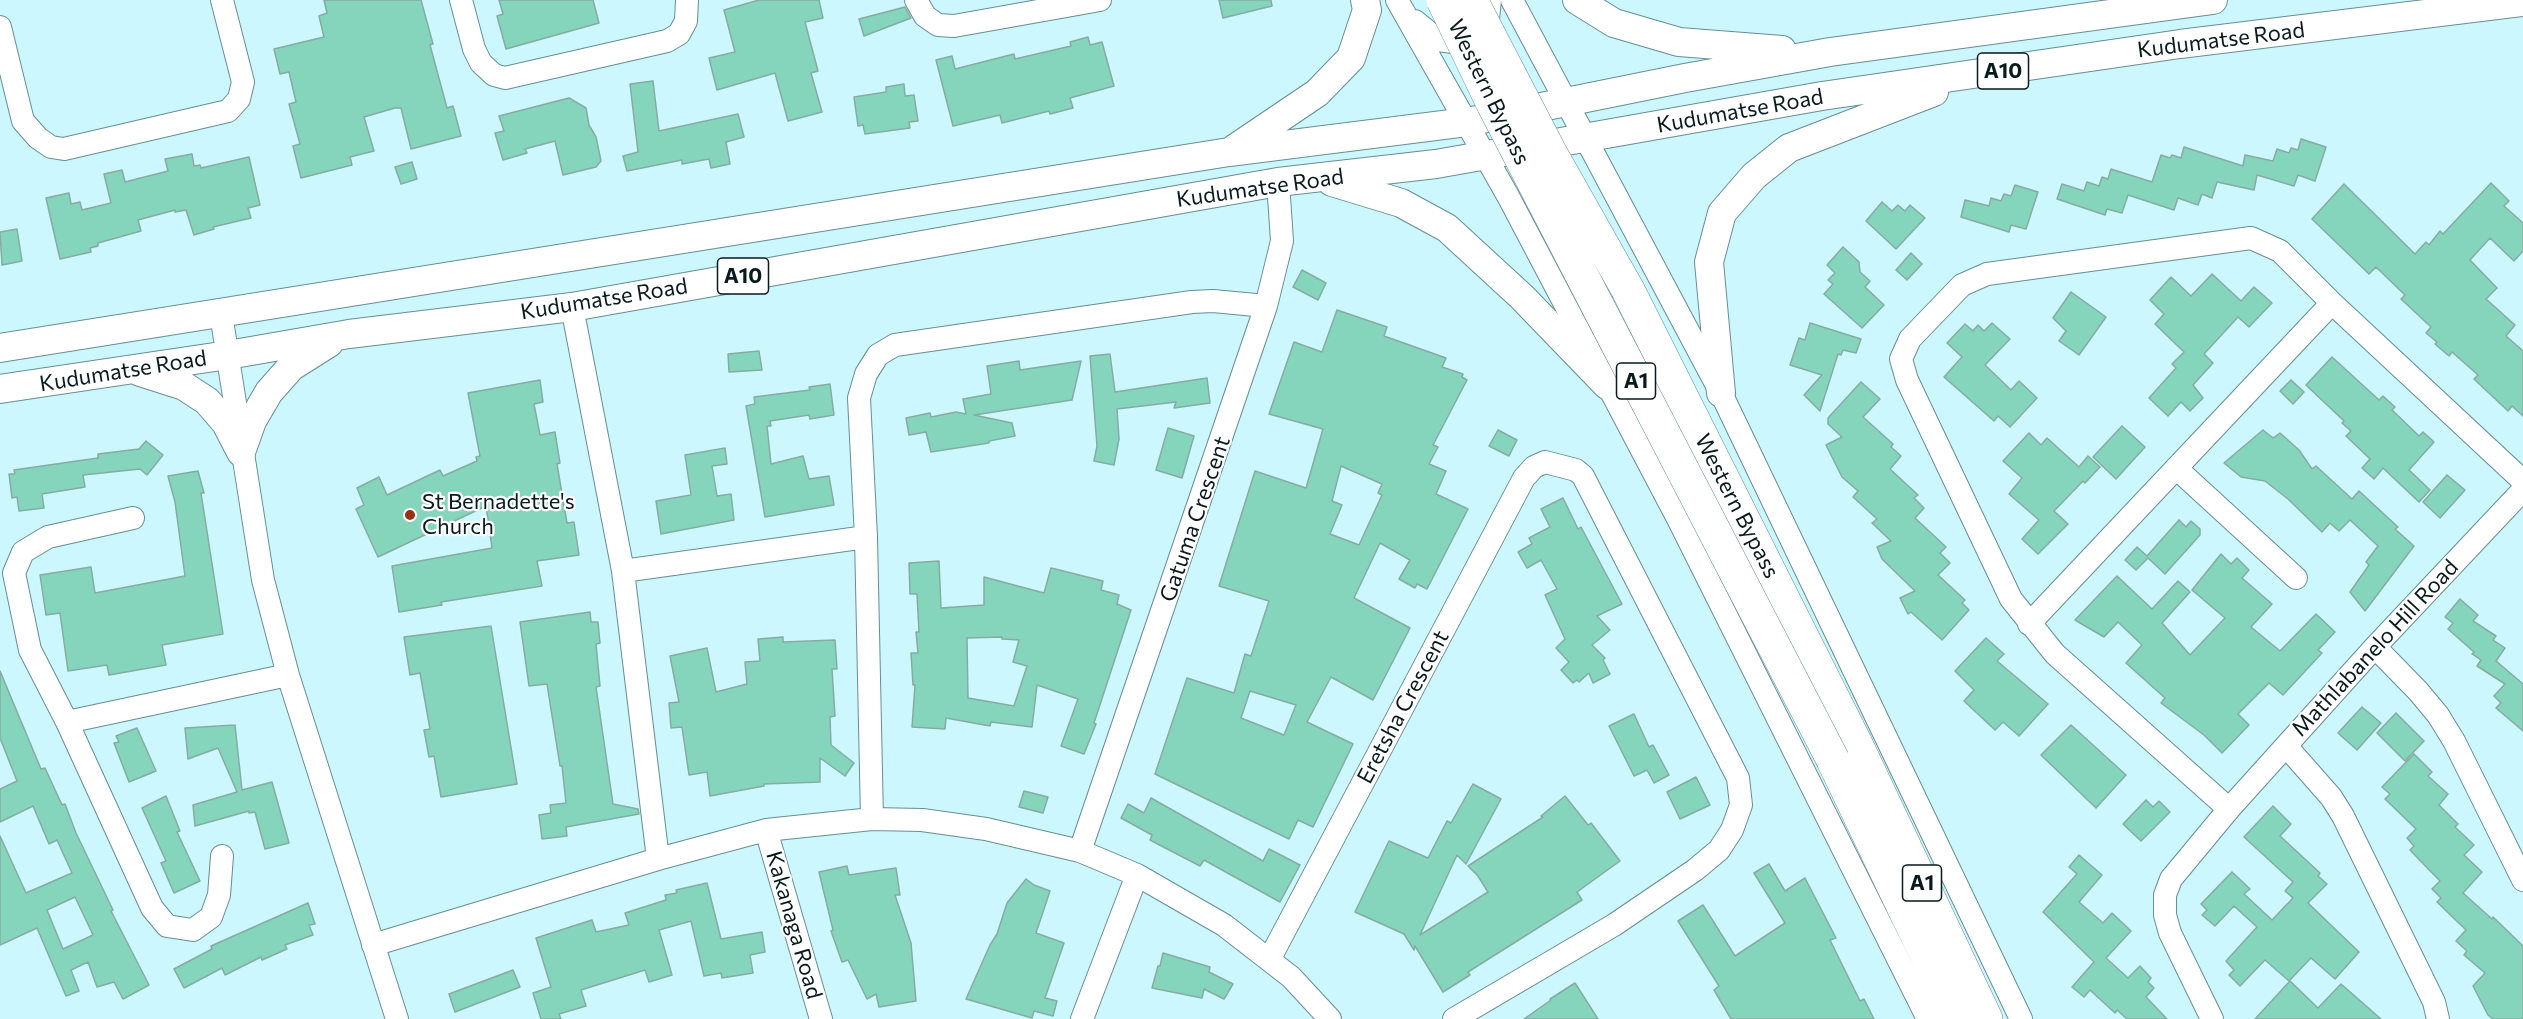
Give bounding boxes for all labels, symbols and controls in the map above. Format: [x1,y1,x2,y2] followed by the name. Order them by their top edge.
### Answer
[1442,15,1536,169] street label: Western Bypass
[2136,17,2306,63] street label: Kudumatse Road
[1978,53,2028,89] road number: A10
[1655,83,1825,139] street label: Kudumatse Road
[1175,163,1345,213] street label: Kudumatse Road
[718,258,768,294] road number: A10
[519,273,689,325] street label: Kudumatse Road
[38,345,208,397] street label: Kudumatse Road
[1616,363,1656,399] road number: A1
[1689,429,1785,583] street label: Western Bypass
[1154,433,1236,605] street label: Gatuma Crescent
[422,489,575,540] place label: St Bernadette's Church
[403,508,417,522] marker: St Bernadette's Church
[2286,554,2464,742] street label: Mathlabanelo Hill Road
[1352,626,1454,788] street label: Eretsha Crescent
[760,848,828,1002] street label: Kakanaga Road
[1902,865,1942,901] road number: A1

